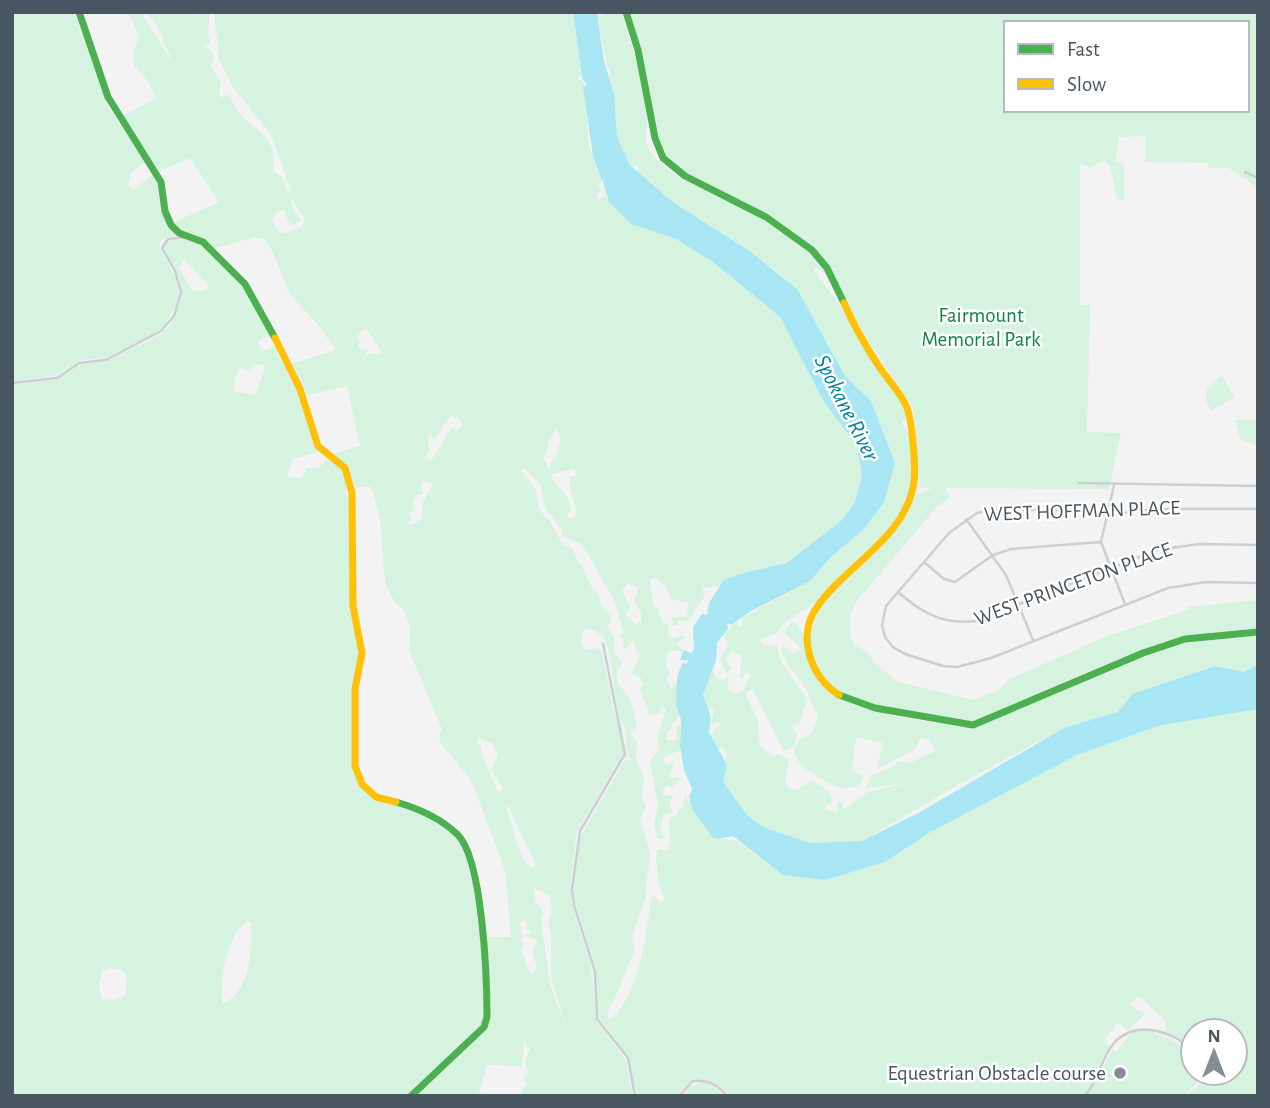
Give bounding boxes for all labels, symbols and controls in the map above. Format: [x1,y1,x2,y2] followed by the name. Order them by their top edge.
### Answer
[1004,21,1249,112] legend
[1067,39,1100,60] text: Fast
[1067,74,1106,95] text: Slow
[921,305,1041,350] park label: Fairmount Memorial Park
[810,351,883,465] water label: Spokane River
[983,497,1181,525] street label: WEST HOFFMAN PLACE
[971,538,1175,630] street label: WEST PRINCETON PLACE
[1179,1017,1249,1087] north arrow
[1207,1027,1221,1046] text: N
[887,1063,1106,1084] place label: Equestrian Obstacle course
[1112,1065,1128,1081] marker: Equestrian Obstacle course

